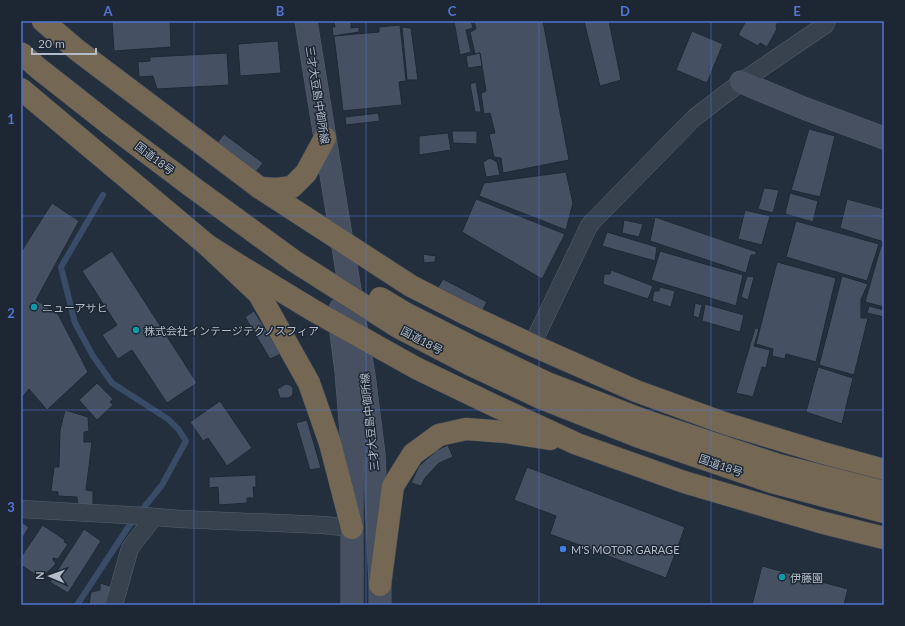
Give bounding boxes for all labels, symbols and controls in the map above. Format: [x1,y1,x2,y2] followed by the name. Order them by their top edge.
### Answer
[102,3,113,19] text: A
[276,3,285,19] text: B
[448,3,457,19] text: C
[620,3,630,19] text: D
[793,3,801,19] text: E
[32,30,96,56] scale bar
[38,36,65,51] text: 20 m
[304,45,332,145] street label: 三才大豆島中御所線
[7,111,15,127] text: 1
[133,139,177,177] street label: 国道18号
[42,301,108,314] place label: ニューアサヒ
[29,302,39,312] marker: ニューアサヒ
[7,305,15,321] text: 2
[144,324,319,337] place label: 株式会社インテージテクノスフィア
[399,324,445,356] street label: 国道18号
[131,325,141,335] marker: 株式会社インテージテクノスフィア
[357,372,381,472] street label: 三才大豆島中御所線
[697,451,745,479] street label: 国道18号
[7,499,15,515] text: 3
[571,543,680,556] place label: M'S MOTOR GARAGE
[558,544,568,554] marker: M'S MOTOR GARAGE
[30,556,70,596] north arrow
[33,571,46,580] text: N
[790,571,823,584] place label: 伊藤園
[777,572,787,582] marker: 伊藤園

